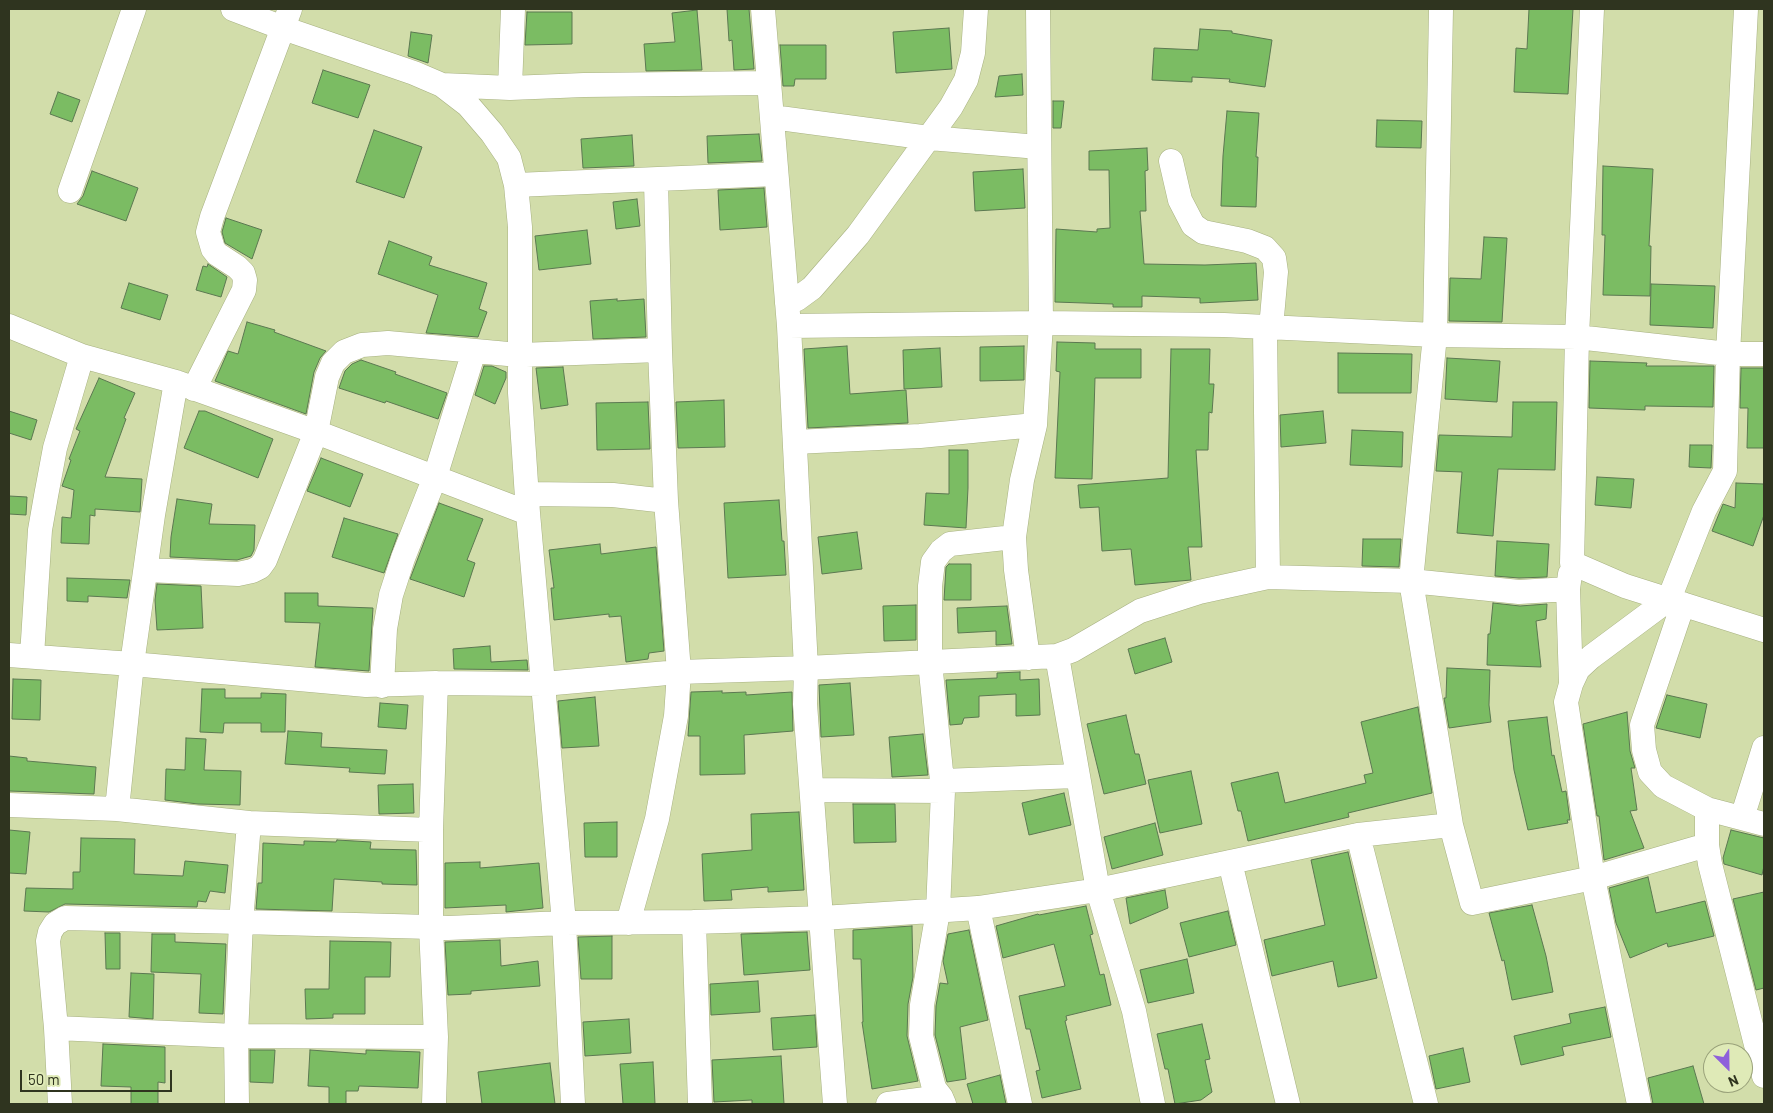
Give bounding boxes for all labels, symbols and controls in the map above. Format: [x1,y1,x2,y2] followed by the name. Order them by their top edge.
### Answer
[1703,1043,1753,1093] north arrow
[22,1060,175,1092] scale bar
[28,1070,60,1088] text: 50 m
[1726,1072,1741,1091] text: N

